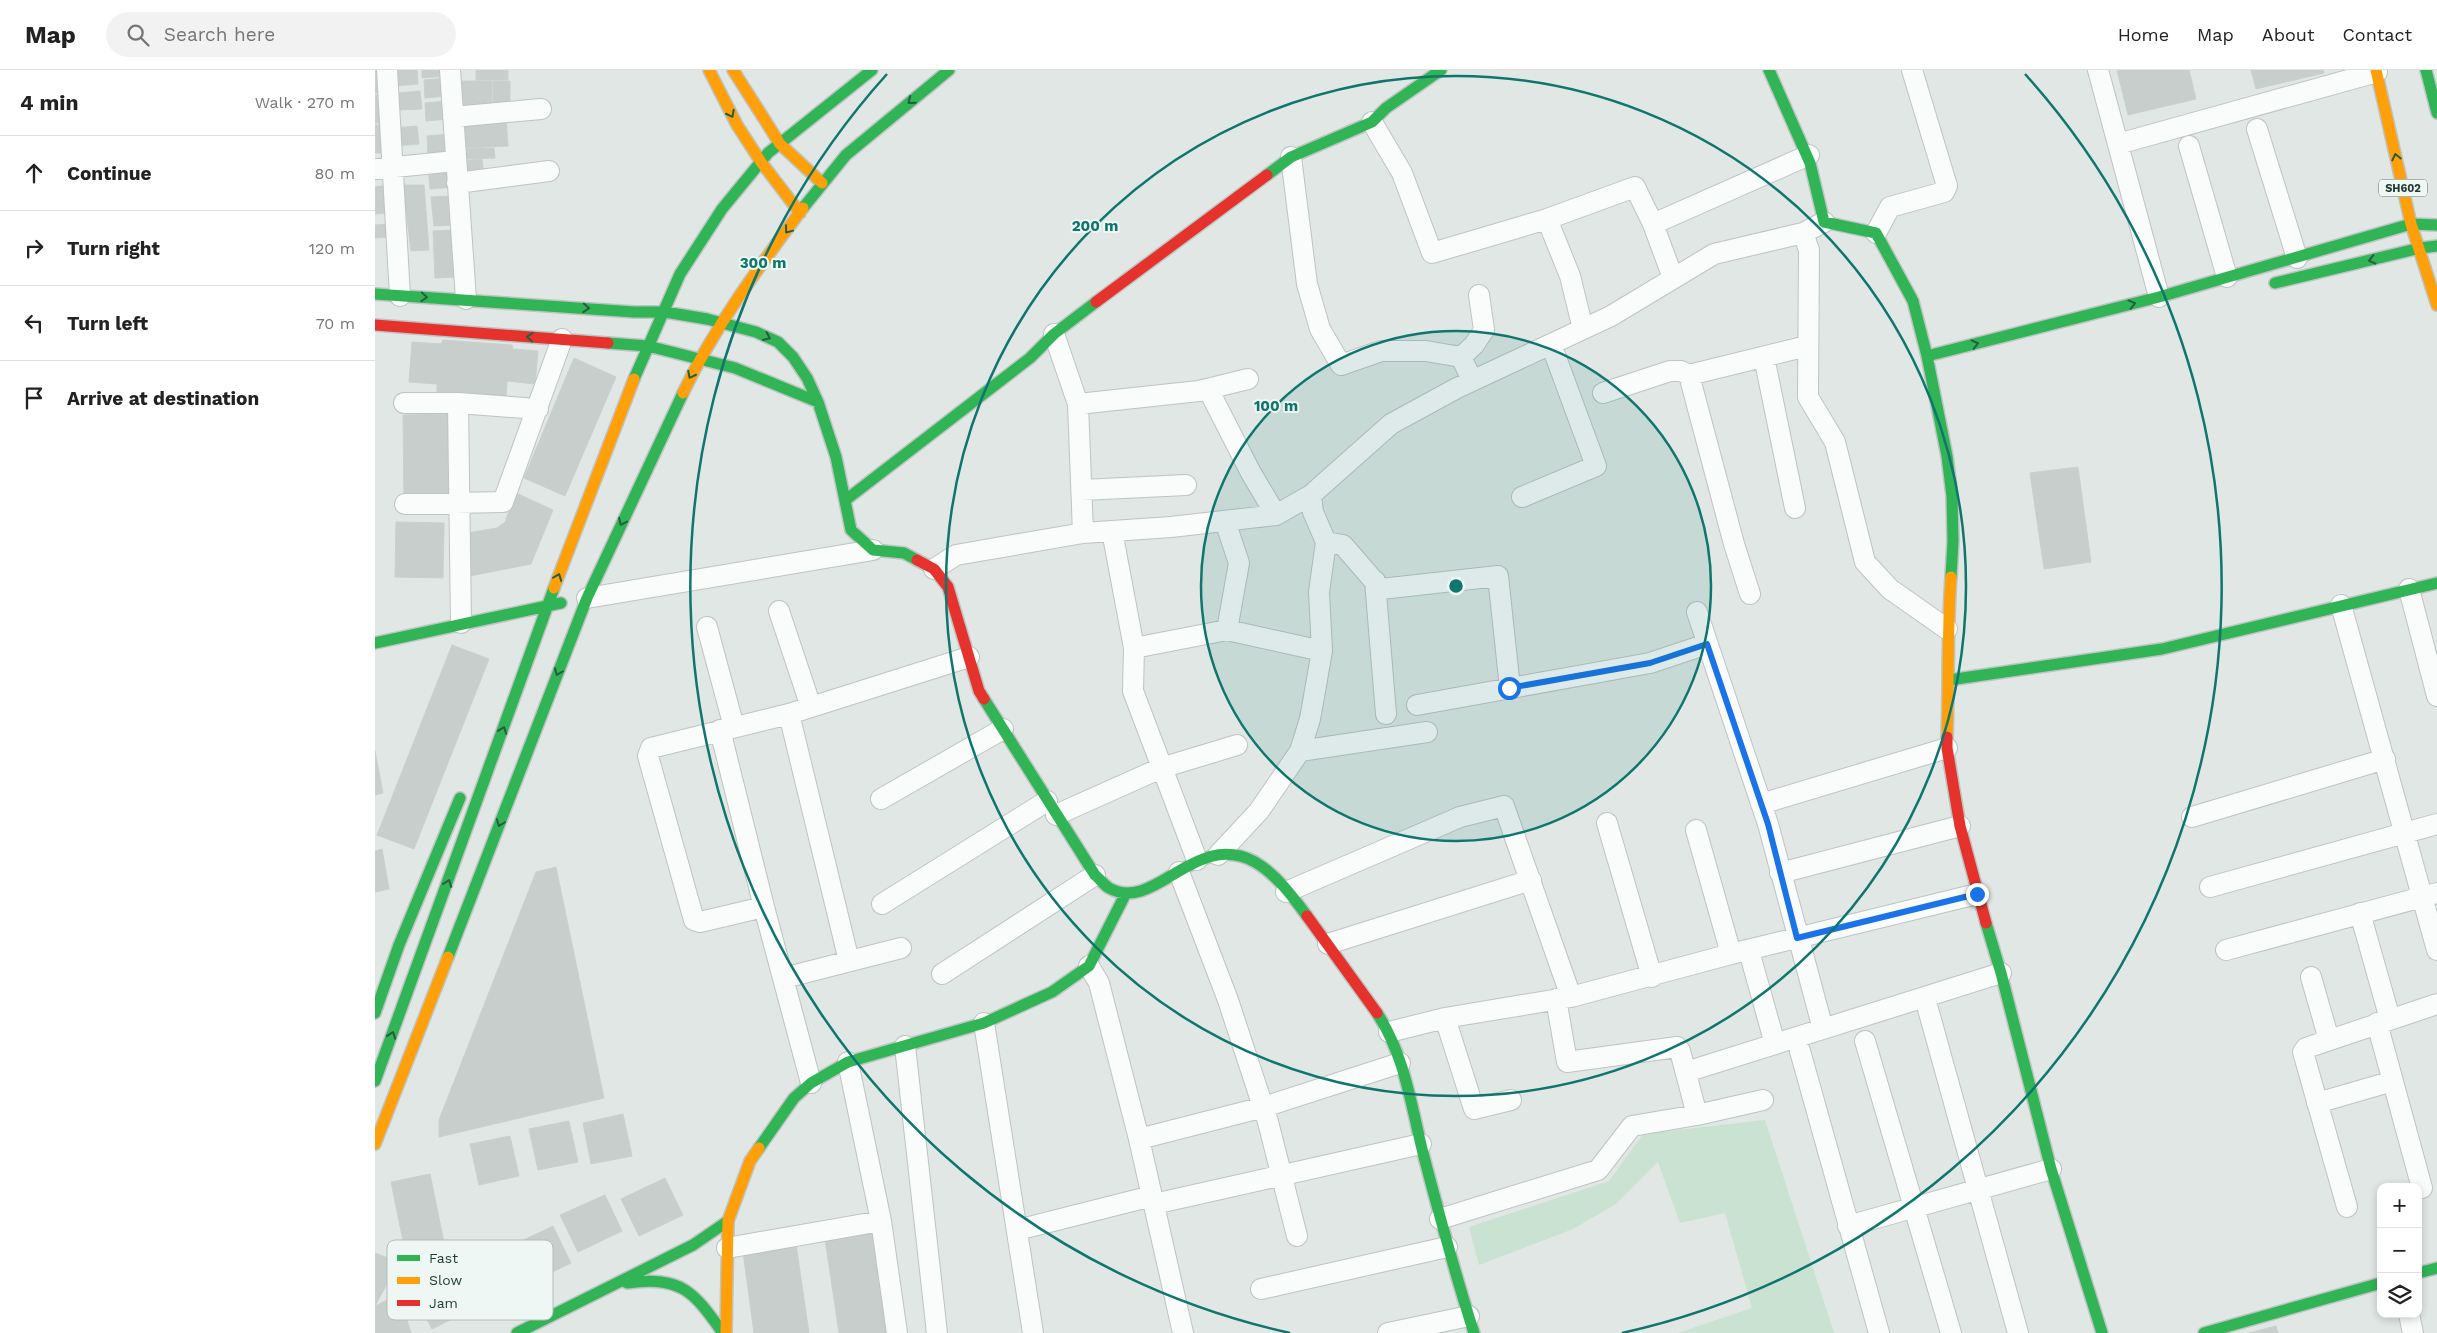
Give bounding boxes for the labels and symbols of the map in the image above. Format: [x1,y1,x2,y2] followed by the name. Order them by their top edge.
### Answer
[908,95,917,104] one-way arrow
[725,108,735,117] one-way arrow
[2391,152,2402,161] one-way arrow
[2379,180,2427,196] road number: SH602
[1072,217,1118,235] text: 200 m
[785,224,794,234] one-way arrow
[740,254,786,272] text: 300 m
[2368,254,2377,265] one-way arrow
[420,291,428,302] one-way arrow
[2128,299,2137,310] one-way arrow
[582,303,590,314] one-way arrow
[762,330,771,341] one-way arrow
[526,331,534,342] one-way arrow
[1970,340,1978,350] one-way arrow
[687,370,697,379] one-way arrow
[1254,397,1298,415] text: 100 m
[618,517,628,526] one-way arrow
[552,573,562,582] one-way arrow
[1447,577,1465,595] centre of rings
[554,667,564,675] one-way arrow
[1498,677,1521,700] route start
[497,726,507,735] one-way arrow
[496,819,506,827] one-way arrow
[442,879,452,888] one-way arrow
[1966,883,1989,906] route end
[386,1031,396,1040] one-way arrow
[387,1240,553,1320] legend
[429,1250,458,1266] text: Fast
[429,1272,462,1288] text: Slow
[429,1295,458,1311] text: Jam

